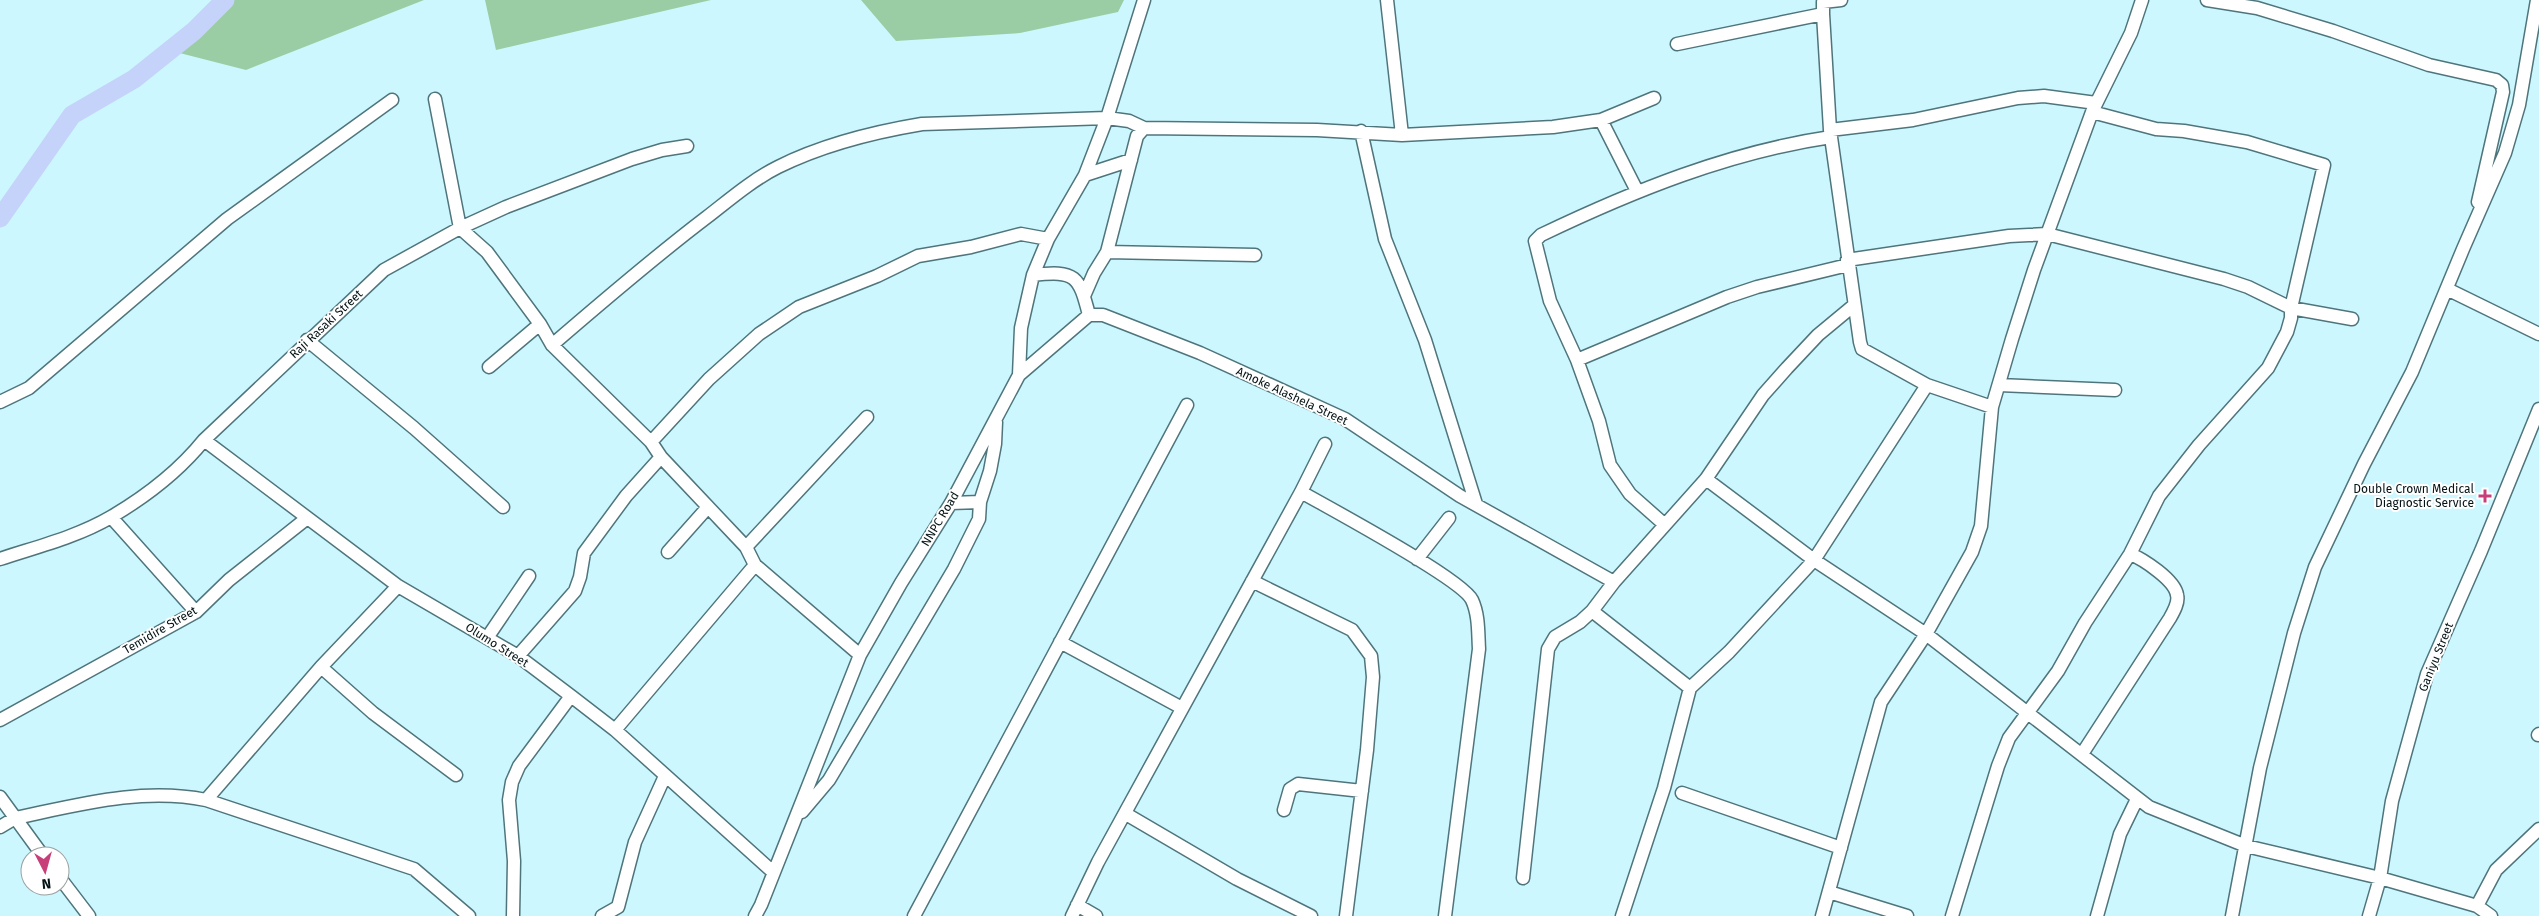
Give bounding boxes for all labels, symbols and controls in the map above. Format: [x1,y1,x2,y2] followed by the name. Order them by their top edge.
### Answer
[287,286,366,361] street label: Raji Rasaki Street
[1234,364,1351,428] street label: Amoke Alashela Street
[2353,482,2474,510] place label: Double Crown Medical Diagnostic Service
[918,489,962,549] street label: NNPC Road
[2478,489,2492,503] marker: Double Crown Medical Diagnostic Service
[121,603,200,657] street label: Temidire Street
[463,620,532,670] street label: Olumo Street
[2416,620,2456,694] street label: Ganiyu Street
[20,846,70,896] north arrow
[41,874,52,892] text: N

